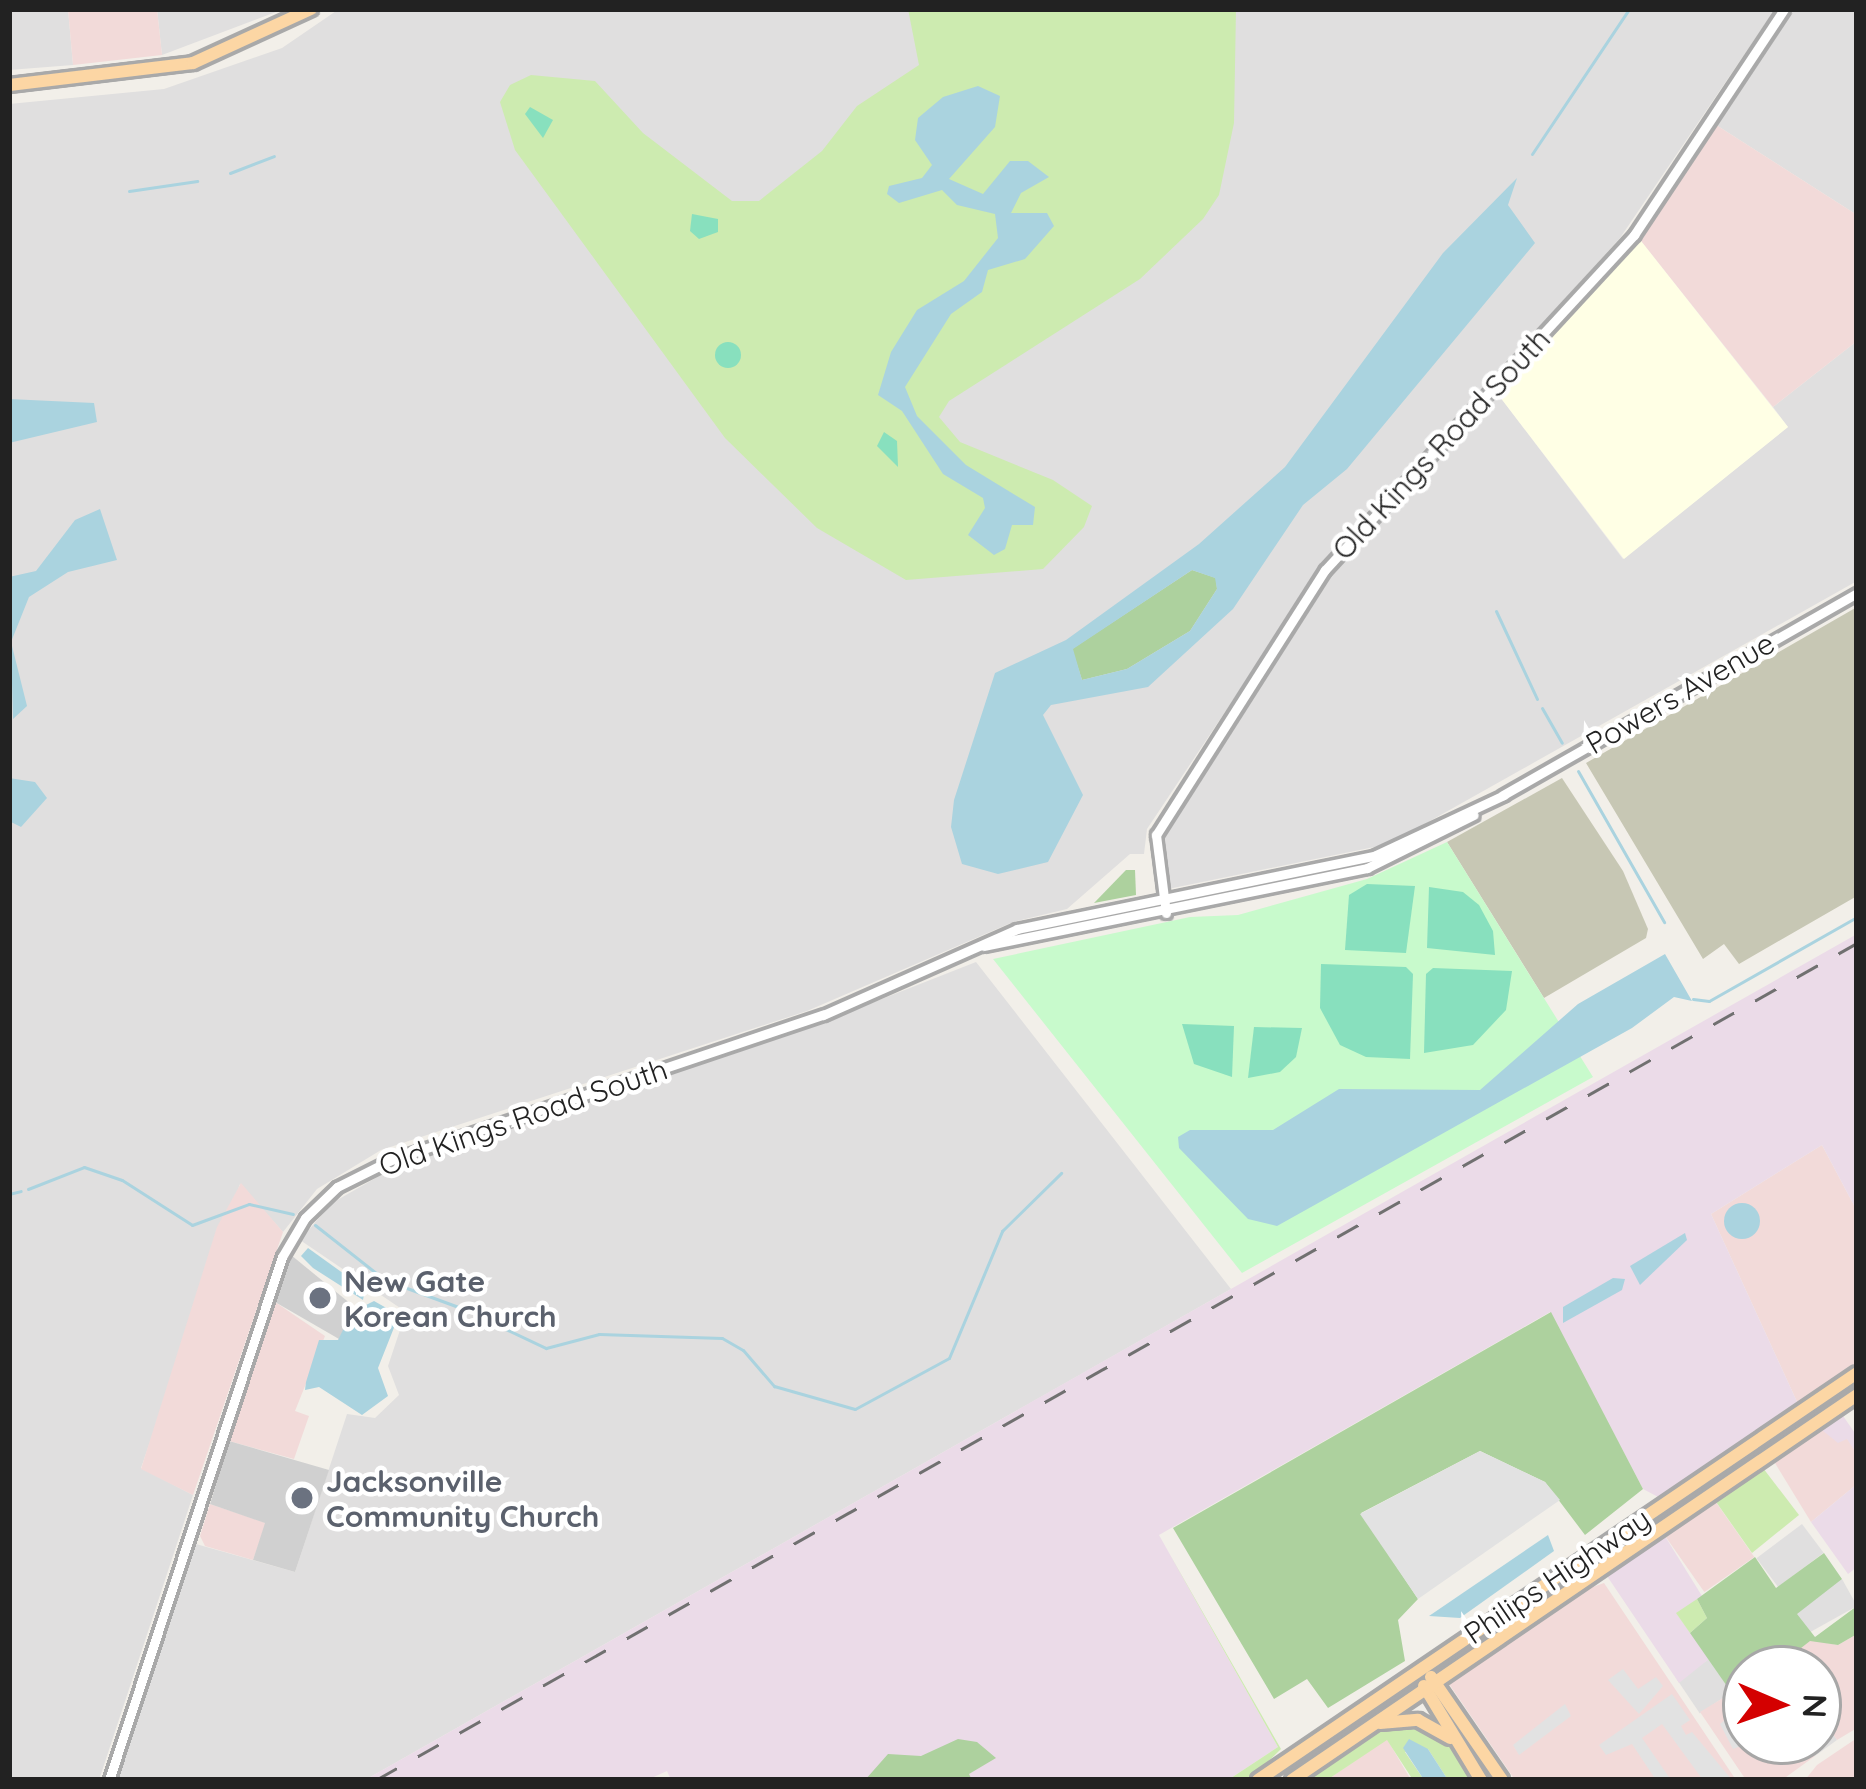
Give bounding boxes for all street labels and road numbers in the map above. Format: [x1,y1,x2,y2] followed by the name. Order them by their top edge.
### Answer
[1325,321,1557,567] street label: Old Kings Road South
[1579,625,1781,761] street label: Powers Avenue
[374,1051,672,1183] street label: Old Kings Road South
[1457,1500,1657,1652] street label: Philips Highway

